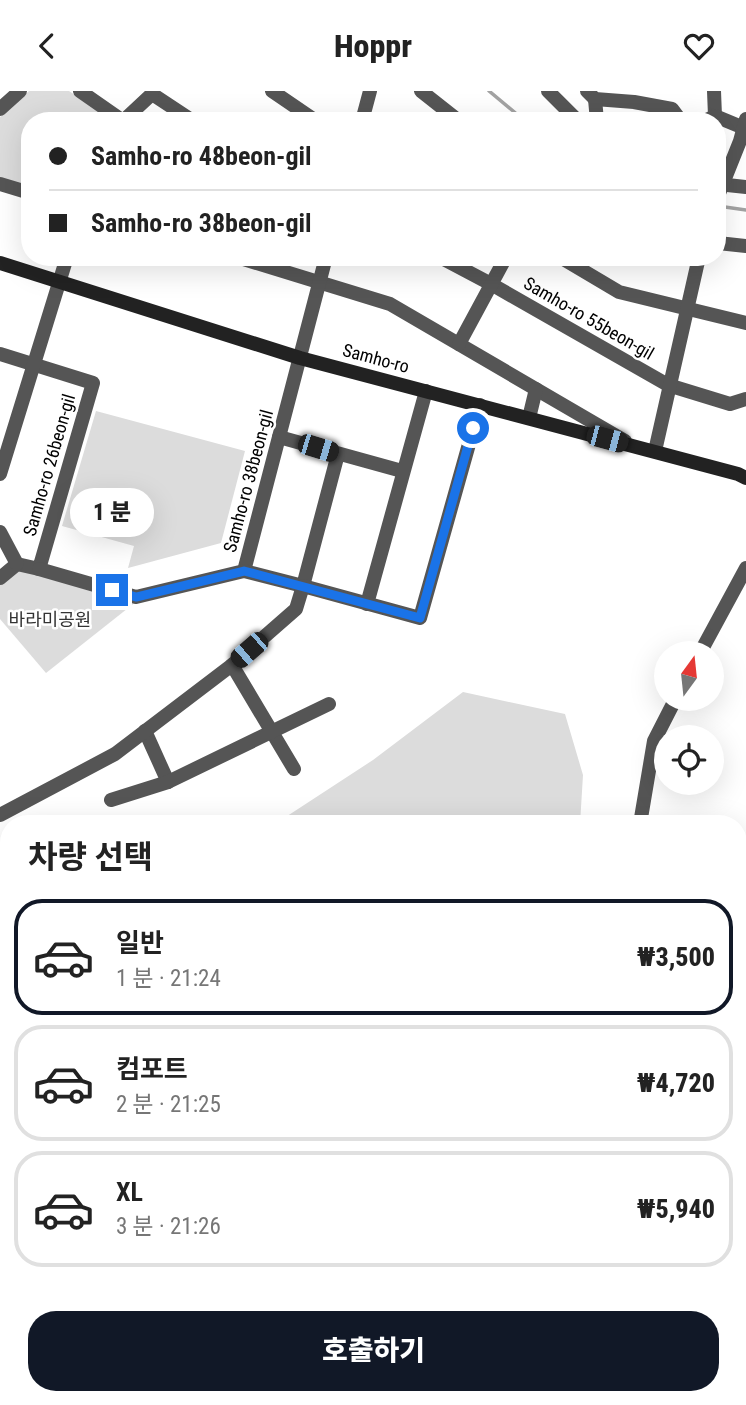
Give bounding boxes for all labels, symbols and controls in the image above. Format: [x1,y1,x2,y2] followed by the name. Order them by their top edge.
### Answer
[28,27,66,65] icon: back
[334,27,412,65] text: Hoppr
[680,27,718,65] icon: heart
[91,141,312,171] text: Samho-ro 48beon-gil
[91,208,312,238] text: Samho-ro 38beon-gil
[520,272,658,364] street label: Samho-ro 55beon-gil
[340,339,412,377] street label: Samho-ro
[19,392,79,538] street label: Samho-ro 26beon-gil
[219,407,277,555] street label: Samho-ro 38beon-gil
[457,412,489,444] route start
[584,423,631,455] car
[295,432,342,464] car
[70,489,154,538] callout: 1 분
[93,499,131,526] text: 1 분
[96,574,128,606] route end
[9,609,91,630] park label: 바라미공원
[227,628,272,672] car
[654,641,724,711] north arrow
[654,641,724,795] map controls
[654,725,724,795] button: locate
[28,838,153,876] text: 차량 선택
[32,926,95,989] icon: car
[116,928,164,958] text: 일반
[637,942,715,972] text: ₩3,500
[116,965,221,992] text: 1 분 · 21:24
[32,1052,95,1115] icon: car
[116,1054,188,1084] text: 컴포트
[637,1068,715,1098] text: ₩4,720
[116,1091,221,1118] text: 2 분 · 21:25
[116,1177,143,1207] text: XL
[32,1178,95,1241] icon: car
[637,1194,715,1224] text: ₩5,940
[116,1213,221,1240] text: 3 분 · 21:26
[28,1311,719,1391] button: 호출하기

